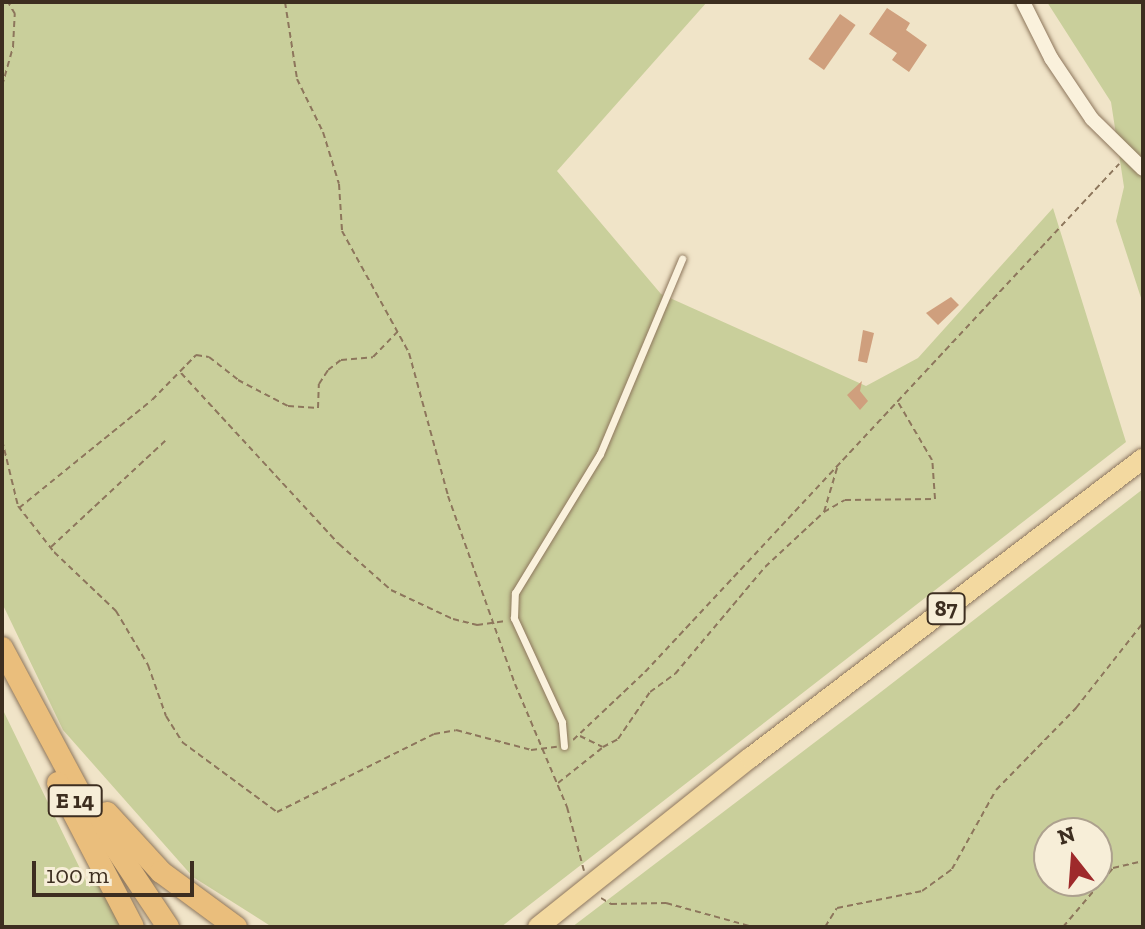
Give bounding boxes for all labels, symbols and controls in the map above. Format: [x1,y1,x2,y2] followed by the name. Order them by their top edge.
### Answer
[926,591,966,627] road number: 87
[47,783,103,819] road number: E 14
[1033,817,1113,897] north arrow
[1054,820,1078,851] text: N
[36,845,198,895] scale bar
[46,860,109,889] text: 100 m

